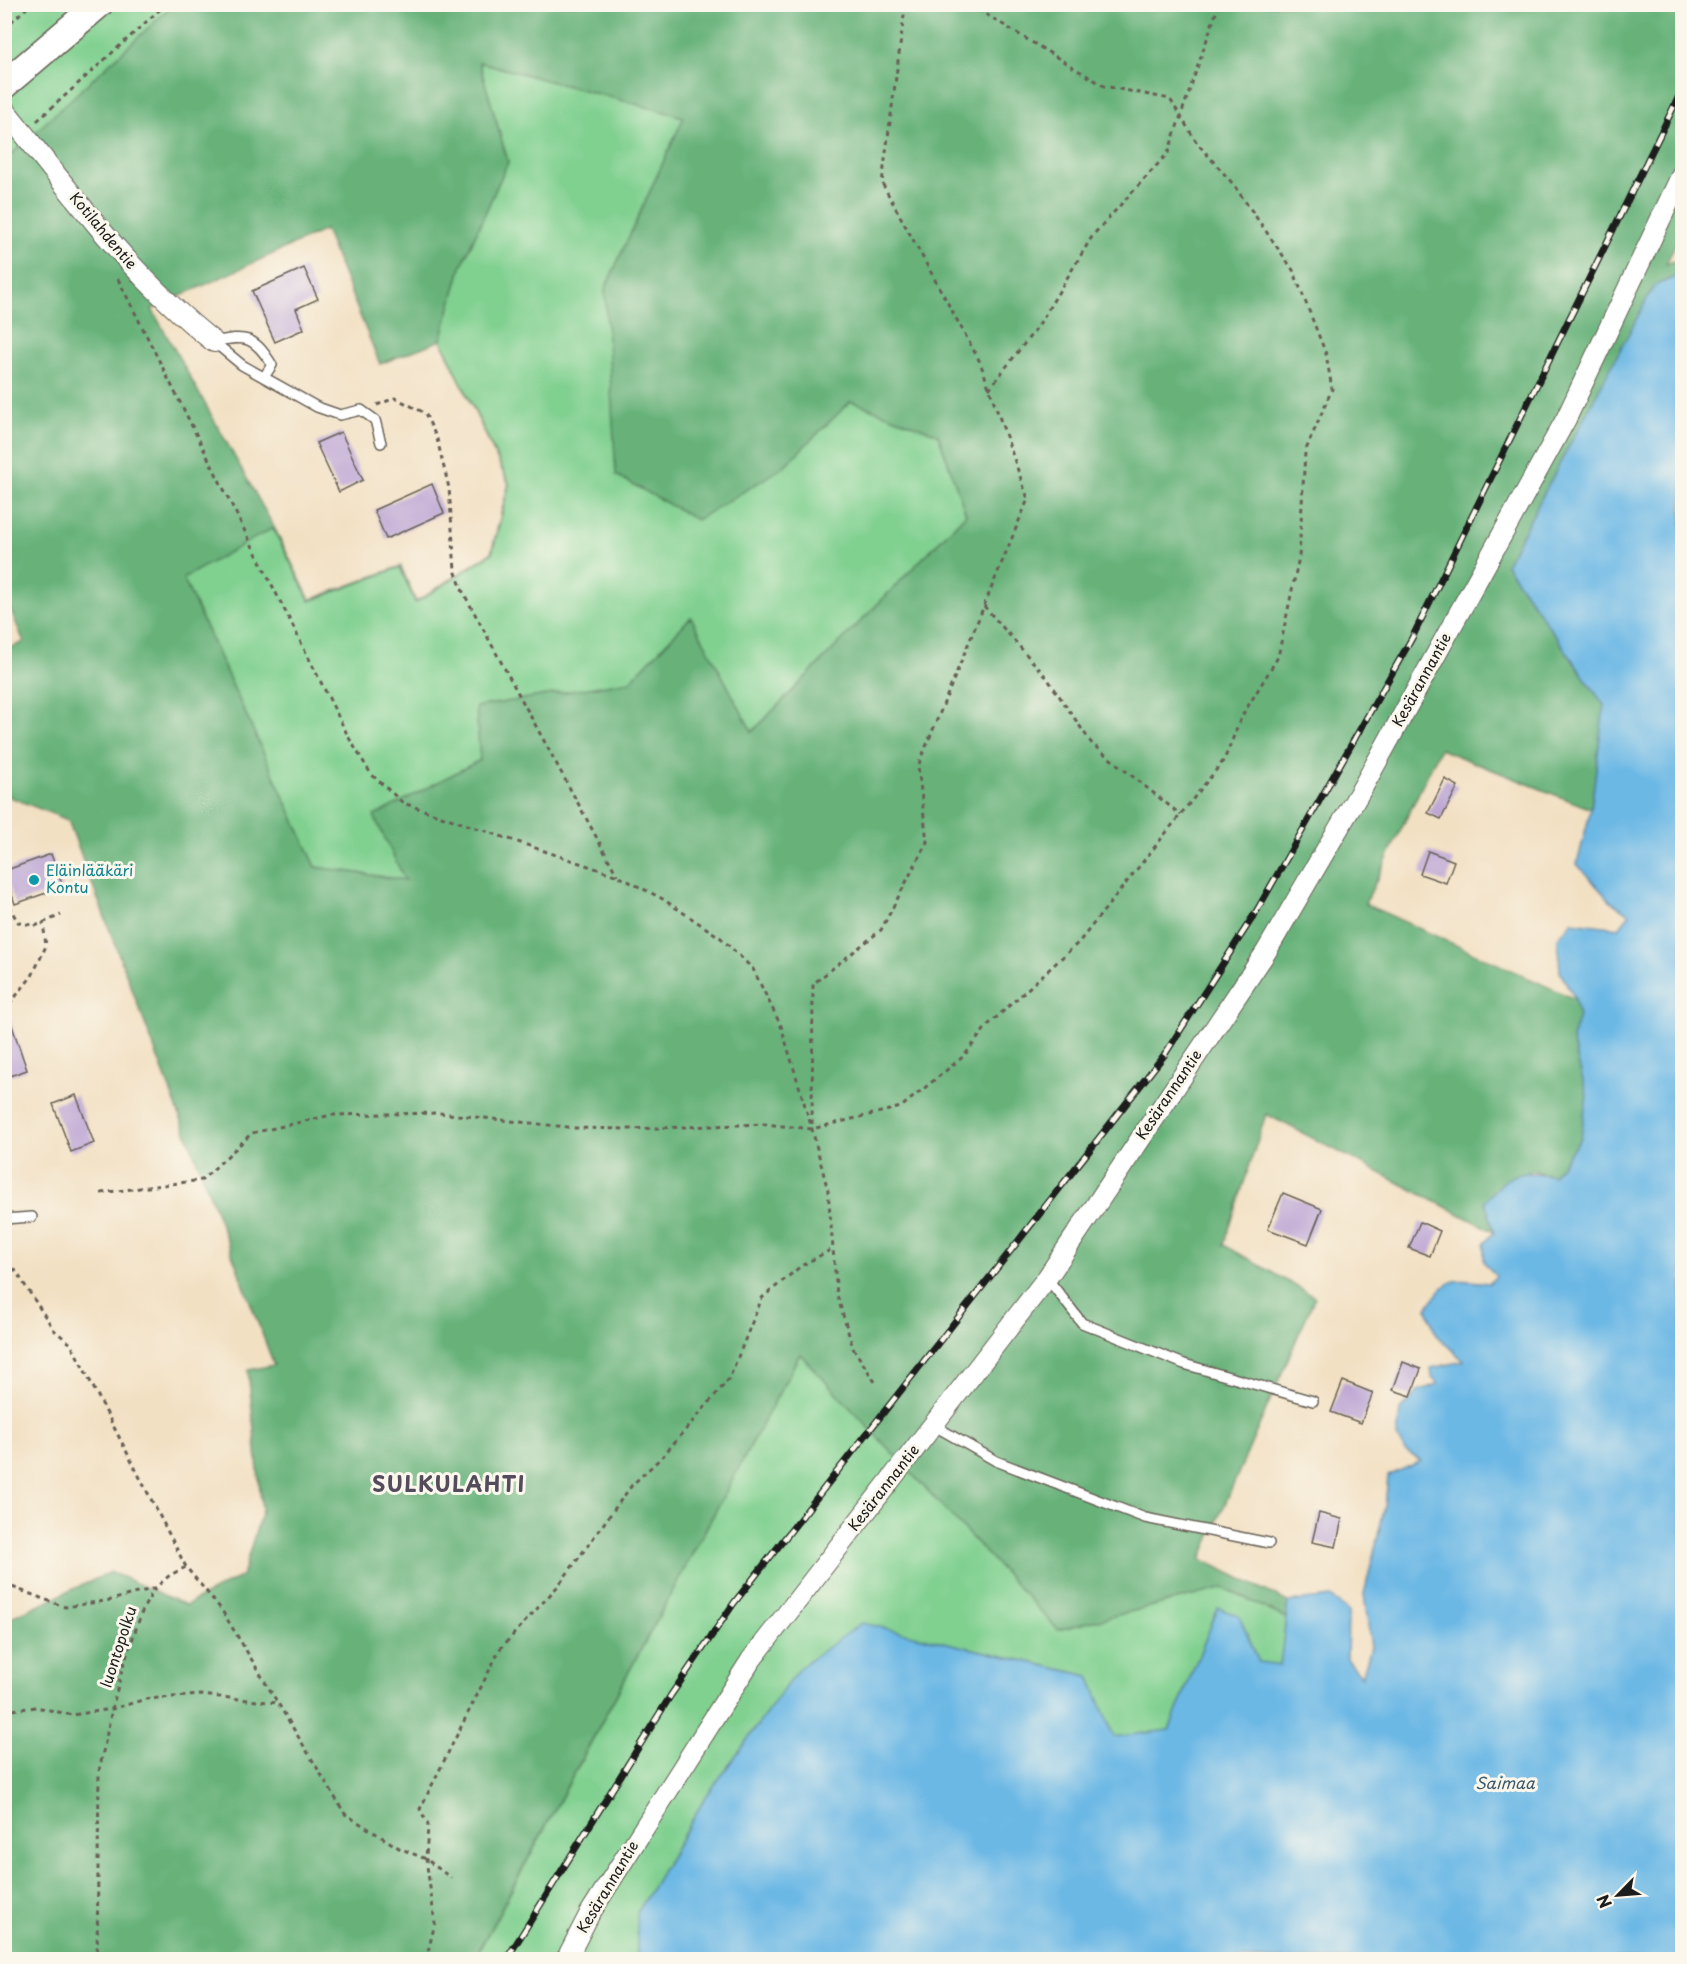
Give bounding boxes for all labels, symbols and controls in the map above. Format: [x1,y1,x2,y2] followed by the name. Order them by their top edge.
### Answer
[65,186,143,274] street label: Kotilahdentie
[1385,628,1456,731] street label: Kesärannantie
[46,858,133,898] place label: Eläinlääkäri Kontu
[27,873,41,887] marker: Eläinlääkäri Kontu
[1129,1044,1207,1144] street label: Kesärannantie
[842,1439,924,1535] street label: Kesärannantie
[372,1467,526,1499] district label: SULKULAHTI
[94,1603,142,1690] street label: luontopolku
[1475,1770,1536,1794] water label: Saimaa
[570,1836,643,1937] street label: Kesärannantie
[1588,1865,1648,1925] north arrow
[1590,1891,1617,1913] text: N

